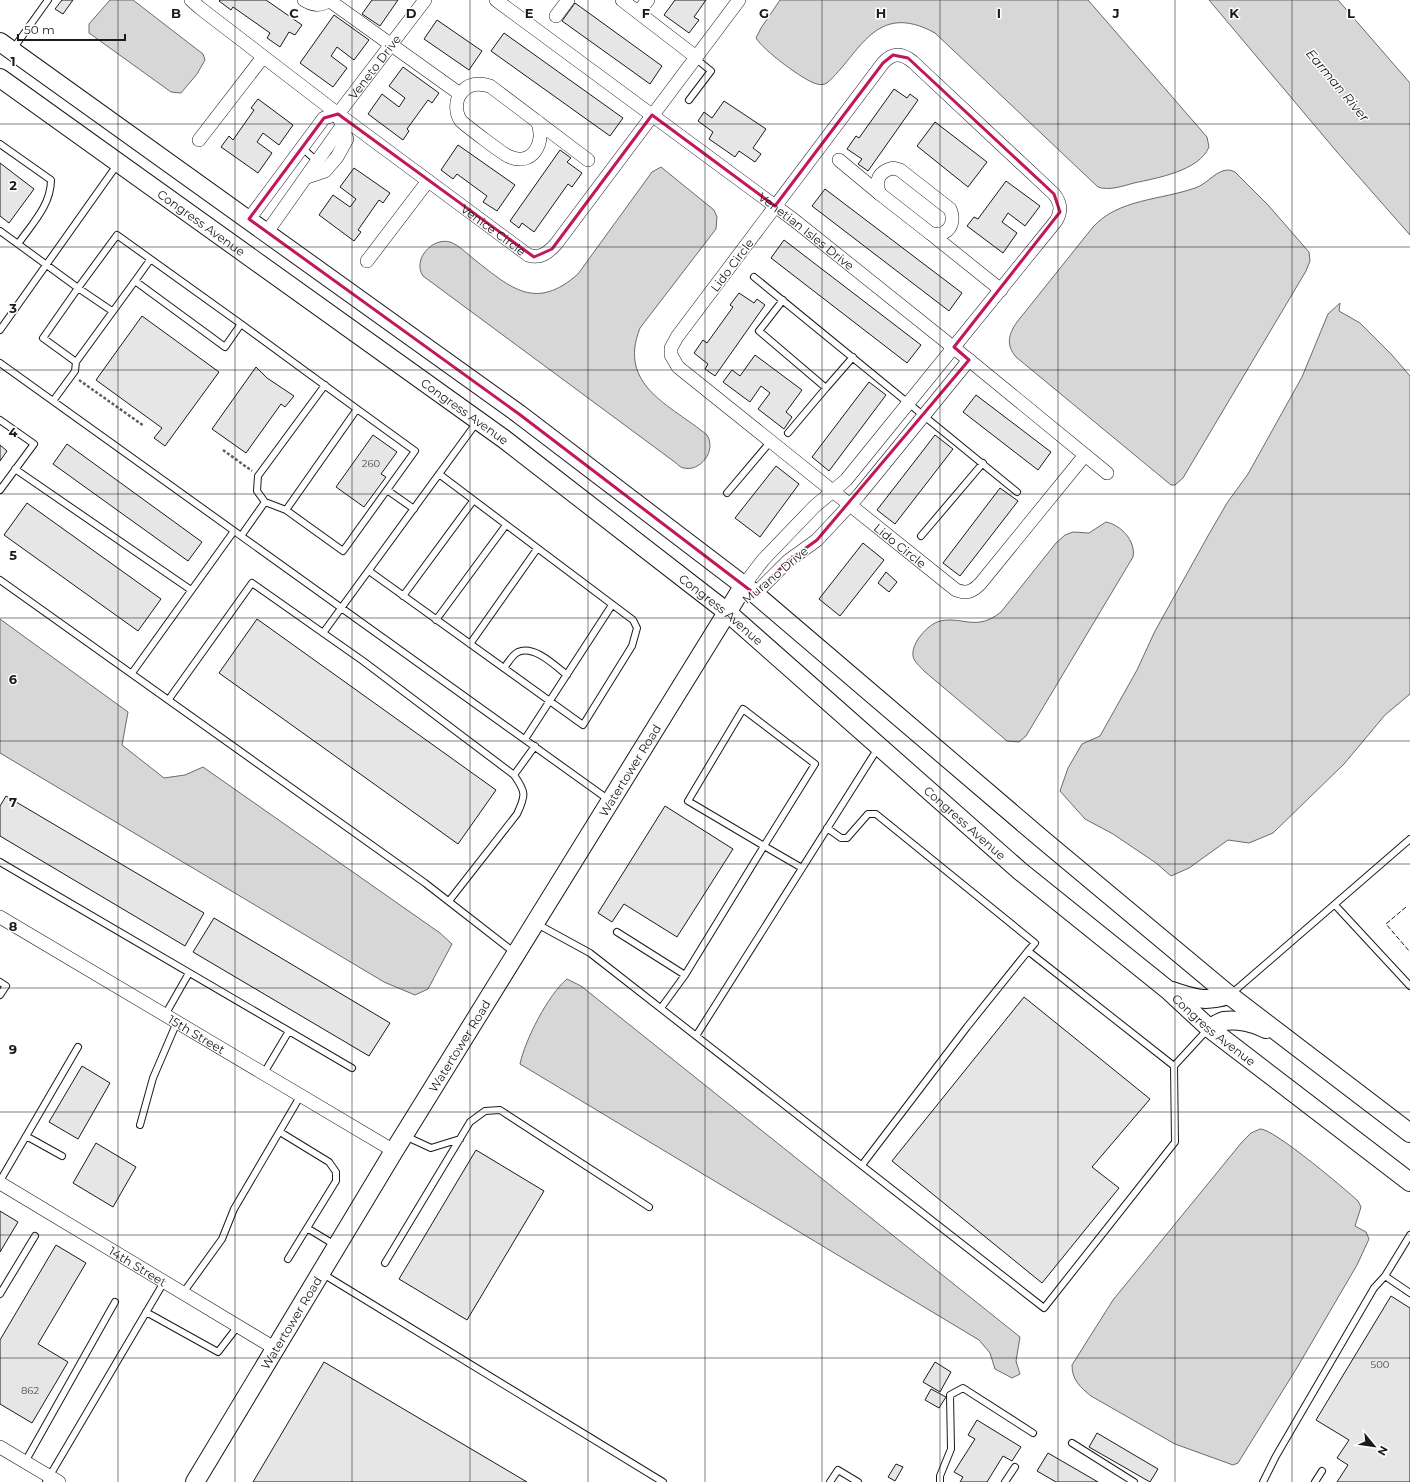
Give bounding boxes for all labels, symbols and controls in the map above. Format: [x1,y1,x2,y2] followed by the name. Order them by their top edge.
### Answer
[171,5,181,21] text: B
[289,5,299,21] text: C
[406,5,417,21] text: D
[525,5,534,21] text: E
[642,5,650,21] text: F
[759,5,769,21] text: G
[876,5,886,21] text: H
[997,5,1001,21] text: I
[1111,5,1120,21] text: J
[1229,5,1239,21] text: K
[1347,5,1355,21] text: L
[18,16,125,42] scale bar
[24,22,55,37] text: 50 m
[345,31,404,102] street label: Veneto Drive
[1303,45,1374,125] water label: Earman River
[10,53,16,69] text: 1
[9,177,17,193] text: 2
[155,186,248,259] street label: Congress Avenue
[756,189,857,273] street label: Venetian Isles Drive
[458,201,529,259] street label: Venice Circle
[707,235,757,295] street label: Lido Circle
[8,300,17,316] text: 3
[418,375,512,447] street label: Congress Avenue
[9,424,18,440] text: 4
[362,457,381,470] house number: 260
[871,520,929,571] street label: Lido Circle
[739,543,811,607] street label: Murano Drive
[9,547,17,563] text: 5
[676,570,766,648] street label: Congress Avenue
[9,671,18,687] text: 6
[595,721,664,819] street label: Watertower Road
[921,782,1009,863] street label: Congress Avenue
[9,794,17,810] text: 7
[9,918,18,934] text: 8
[1169,990,1259,1069] street label: Congress Avenue
[425,997,493,1095] street label: Watertower Road
[166,1011,228,1057] street label: 15th Street
[9,1041,17,1057] text: 9
[106,1243,170,1289] street label: 14th Street
[257,1273,324,1372] street label: Watertower Road
[1371,1358,1390,1371] house number: 500
[21,1384,39,1397] house number: 862
[1354,1426,1394,1466] north arrow
[1374,1444,1391,1458] text: N

